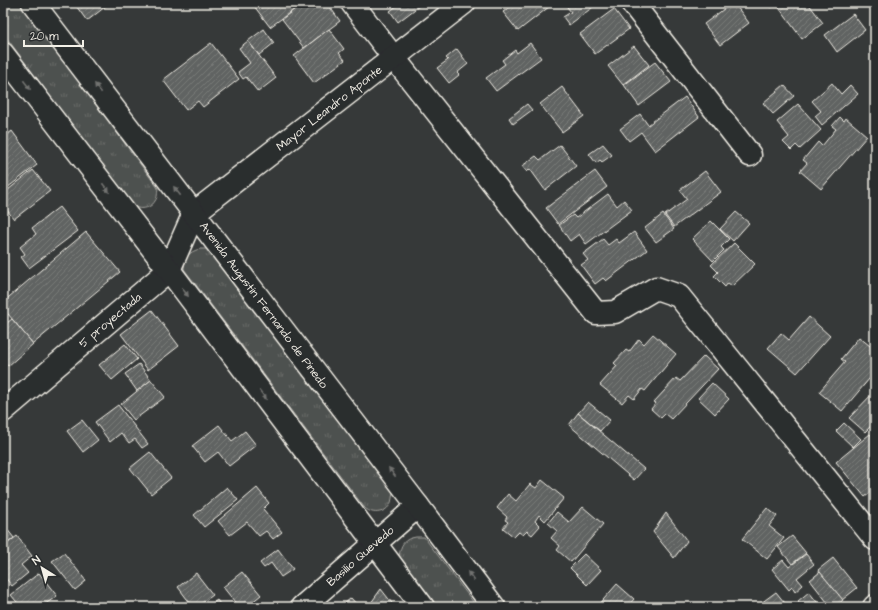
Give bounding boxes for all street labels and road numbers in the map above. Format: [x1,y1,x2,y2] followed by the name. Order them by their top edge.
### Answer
[273,61,387,156] street label: Mayor Leandro Aponte
[195,219,332,393] street label: Avenida Augustín Fernando de Pinedo
[75,289,146,352] street label: 5 proyectada
[323,522,398,591] street label: Basilio Quevedo

